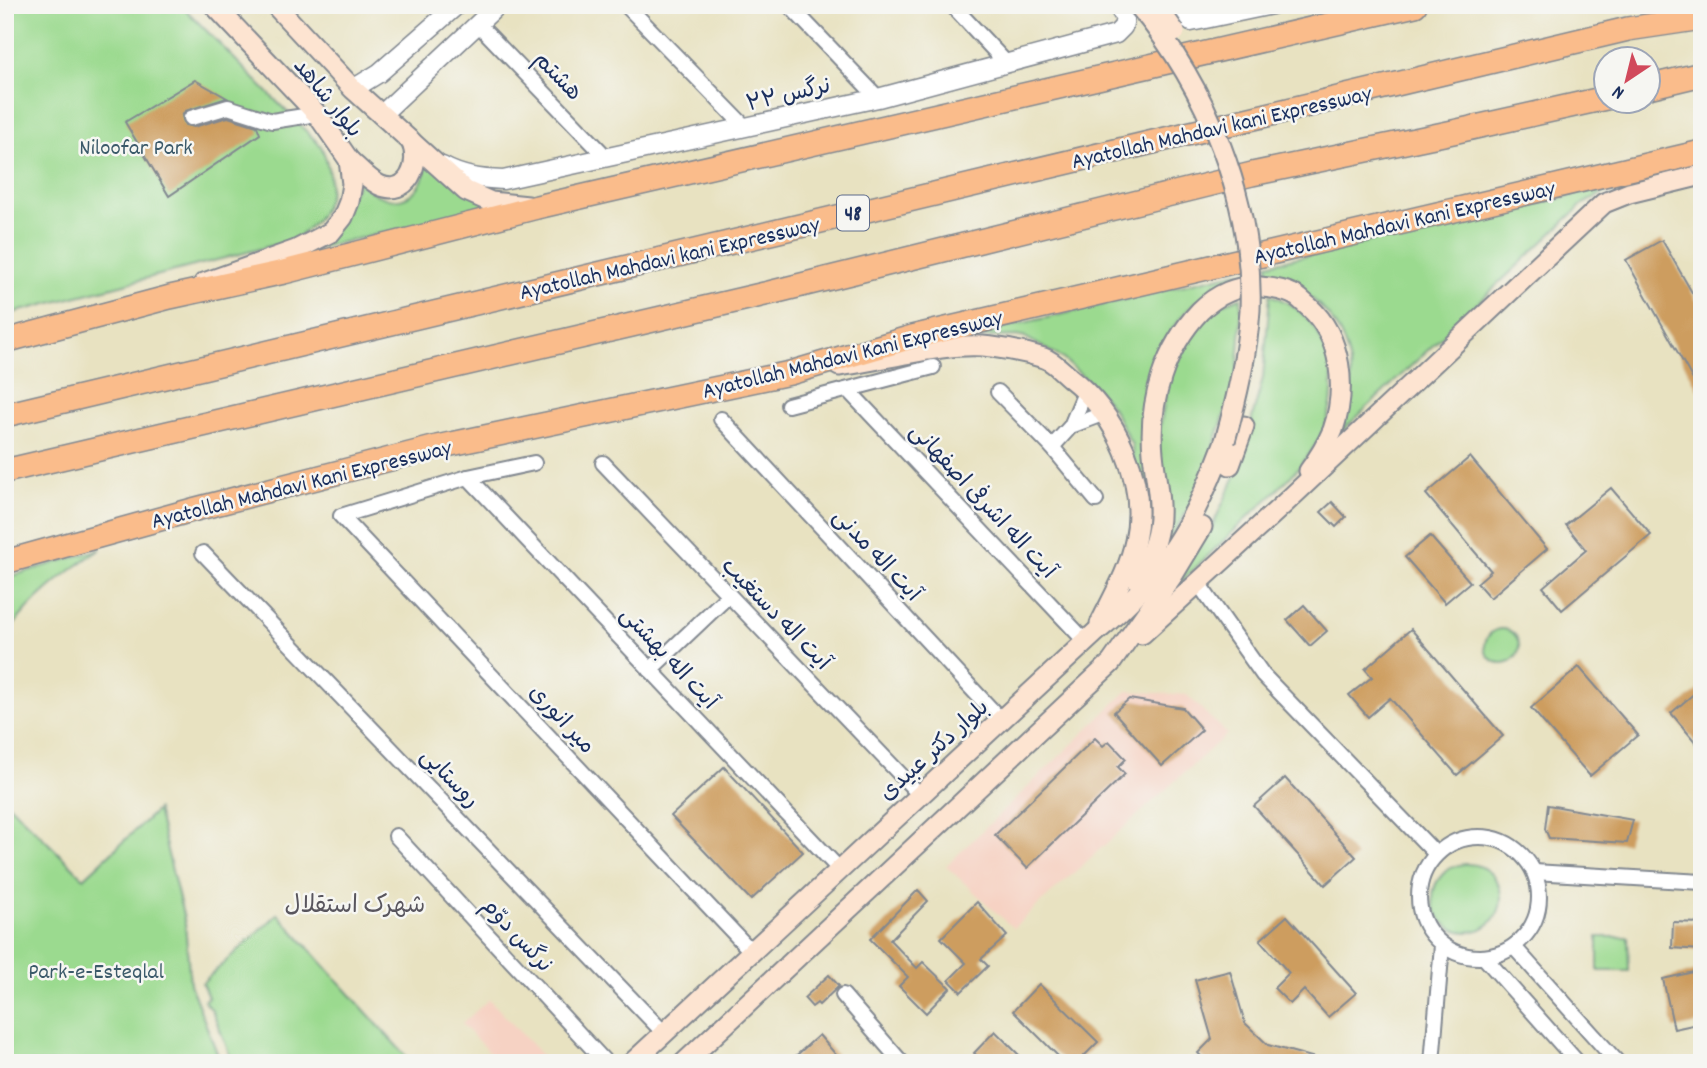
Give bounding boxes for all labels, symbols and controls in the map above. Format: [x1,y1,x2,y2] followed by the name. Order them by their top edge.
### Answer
[524,45,589,110] street label: هشتم
[1592,46,1662,116] north arrow
[284,52,369,146] street label: بلوار شاهد
[743,71,834,122] street label: نرگس ۲۲
[1608,77,1631,105] text: N
[1068,79,1376,180] street label: Ayatollah Mahdavi kani Expressway
[79,133,193,166] park label: Niloofar Park
[1251,173,1559,275] street label: Ayatollah Mahdavi Kani Expressway
[837,196,869,230] road number: 48
[516,210,824,311] street label: Ayatollah Mahdavi kani Expressway
[699,303,1007,410] street label: Ayatollah Mahdavi Kani Expressway
[900,416,1065,589] street label: آیت اله اشرفی اصفهانی
[148,433,456,540] street label: Ayatollah Mahdavi Kani Expressway
[823,502,928,611] street label: آیت اله مدنی
[712,551,838,680] street label: آیت اله دستغیب
[611,600,725,720] street label: آیت اله بهشتی
[519,678,601,763] street label: میر انوری
[873,693,998,810] street label: بلوار دکتر عبیدی
[411,742,486,817] street label: روستایی
[285,890,425,924] district label: شهرک استقلال
[472,891,559,981] street label: نرگس دوّم
[28,957,164,990] park label: Park-e-Esteqlal

